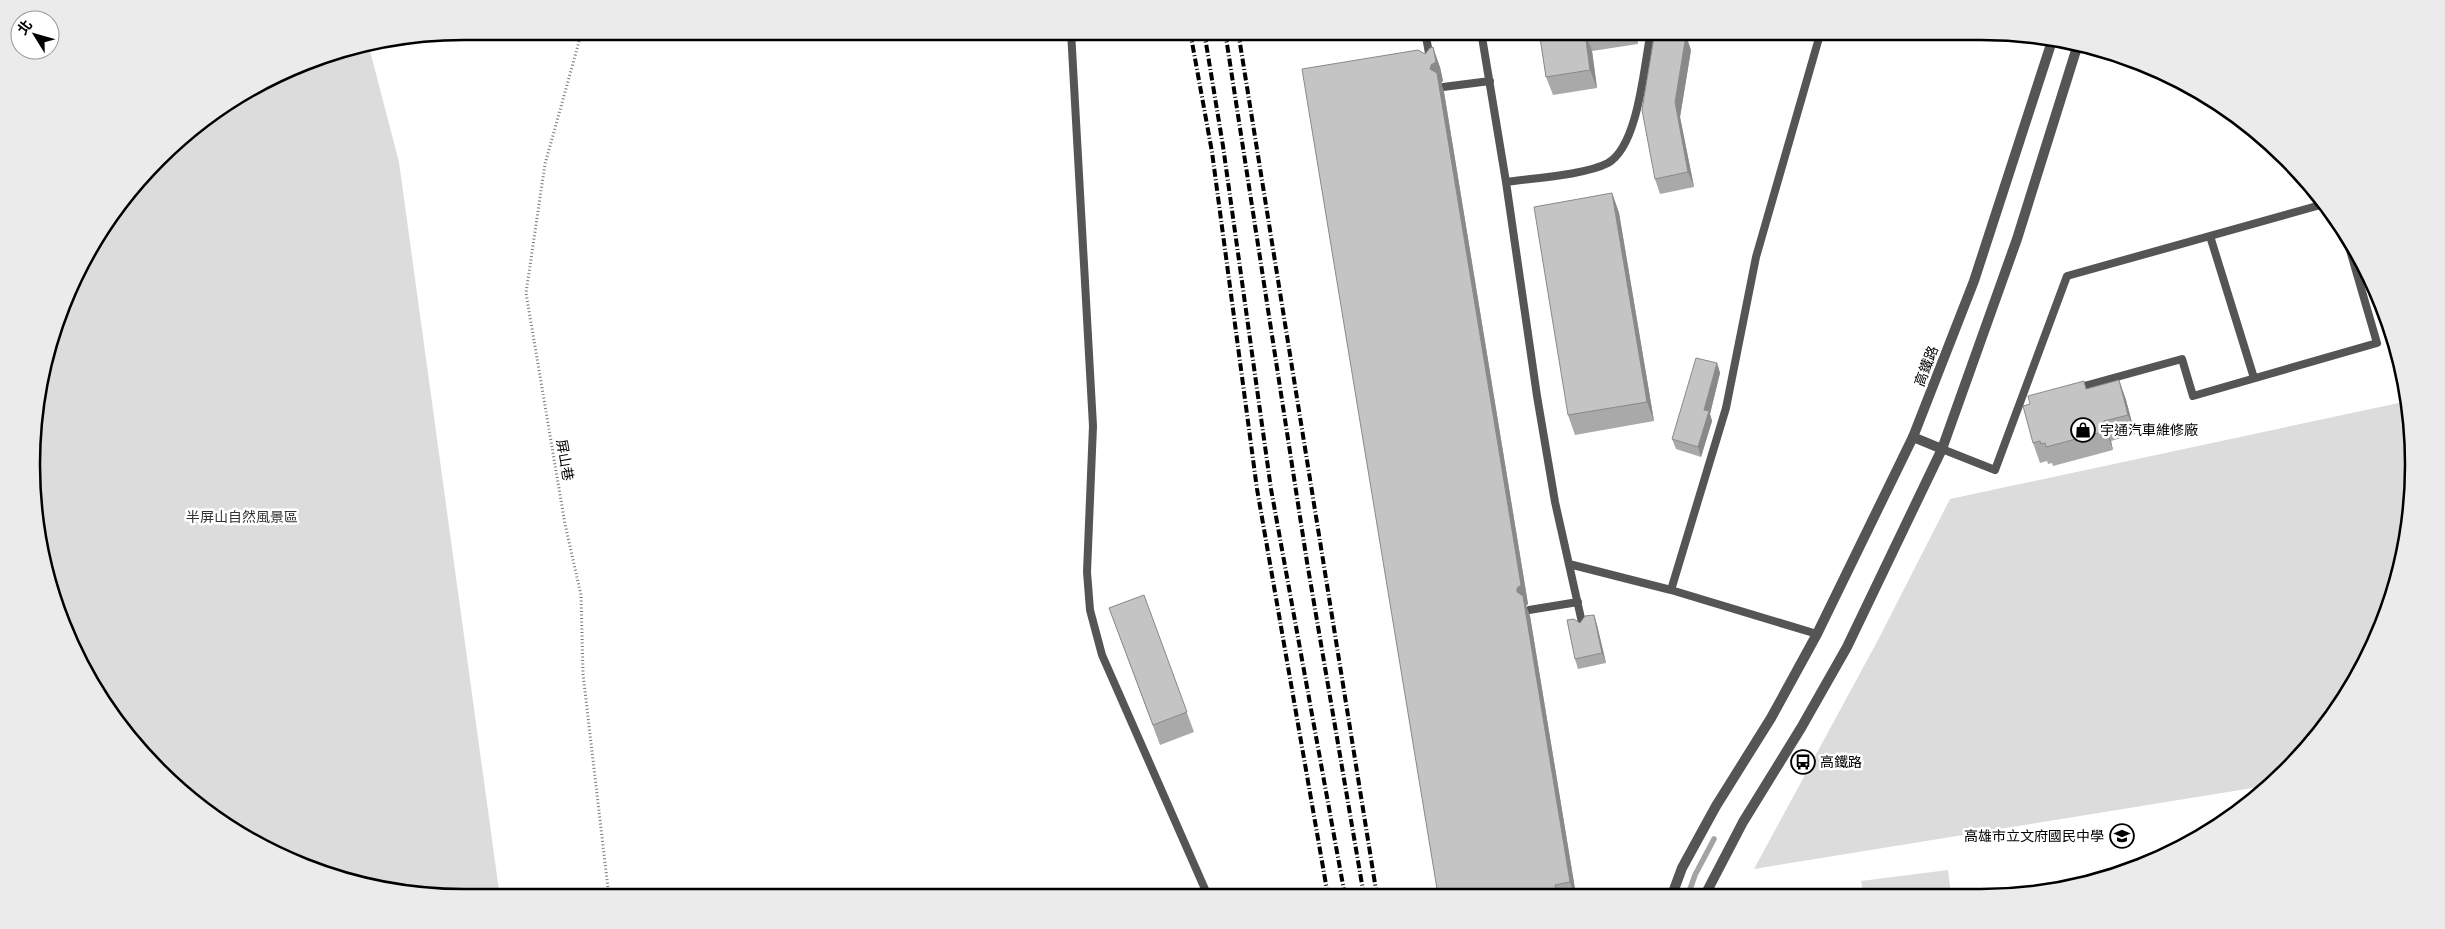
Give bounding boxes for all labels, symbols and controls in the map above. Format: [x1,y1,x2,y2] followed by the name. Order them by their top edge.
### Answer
[10,10,60,60] north arrow
[13,16,36,38] text: 北
[1910,343,1942,389] street label: 高鐵路
[2070,417,2096,443] shop icon: 宇通汽車維修廠
[2100,421,2198,439] place label: 宇通汽車維修廠
[552,438,578,482] street label: 屏山巷
[186,508,298,526] park label: 半屏山自然風景區
[1790,749,1816,775] bus stop icon: 高鐵路
[1820,753,1862,771] place label: 高鐵路
[2109,823,2135,849] school or university icon: 高雄市立文府國民中學
[1964,827,2104,845] place label: 高雄市立文府國民中學

